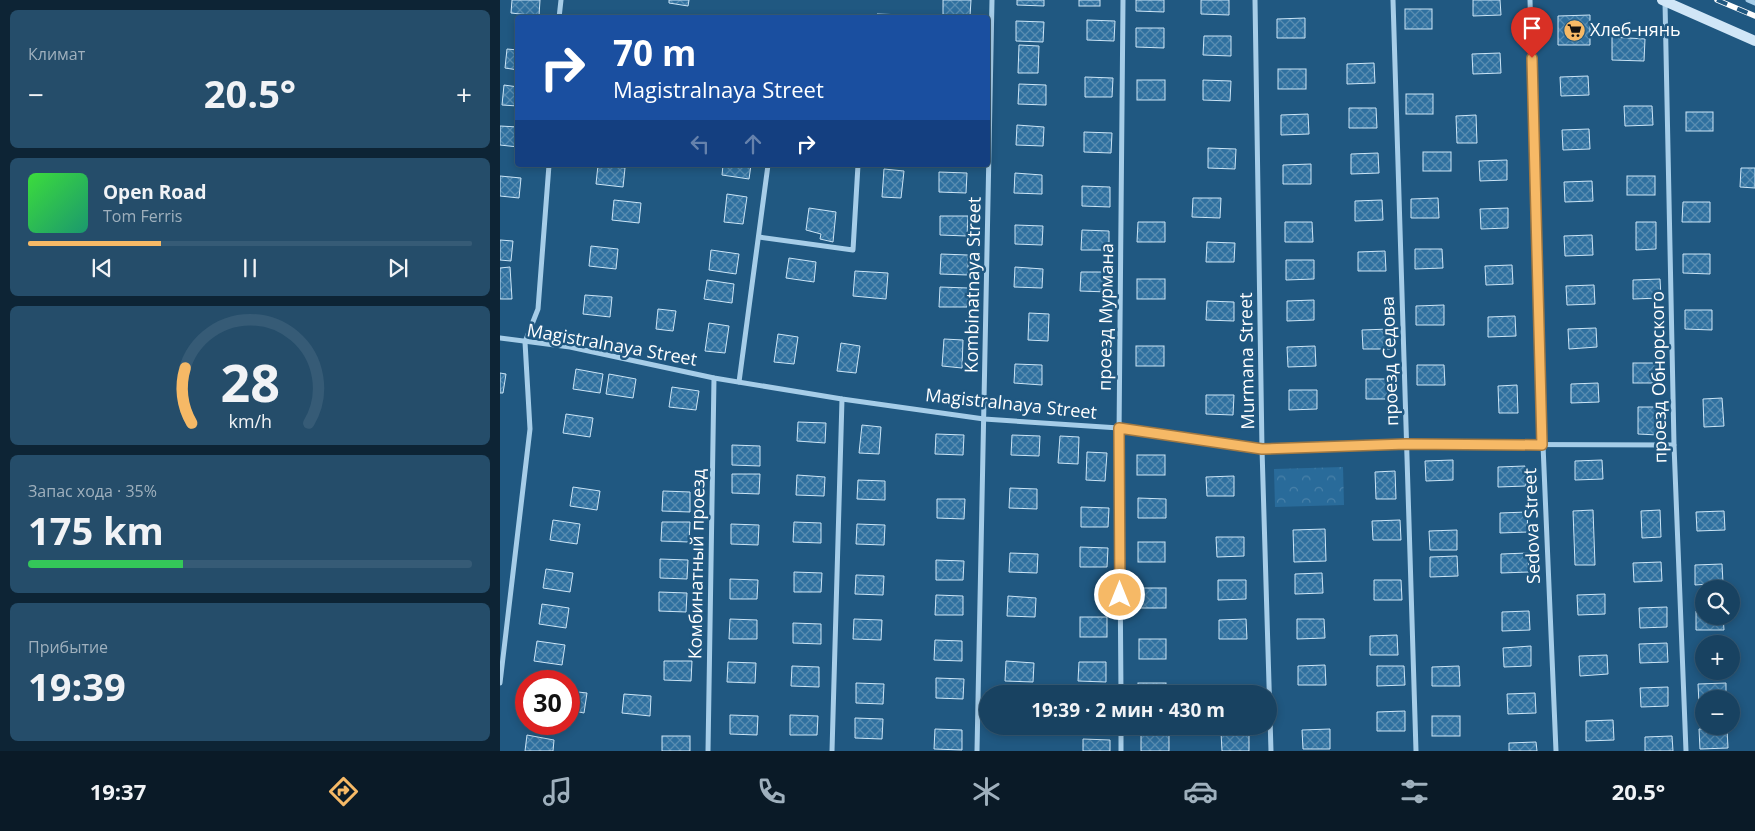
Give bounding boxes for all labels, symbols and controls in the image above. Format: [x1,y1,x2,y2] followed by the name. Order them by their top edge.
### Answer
[1511,7,1553,58] pin
[1518,14,1546,42] icon: arrive
[1590,17,1681,41] place label: Хлеб-нянь
[1562,18,1586,42] supermarket icon: Хлеб-нянь
[613,29,696,76] text: 70 m
[530,35,595,100] icon: right
[28,43,85,65] text: Климат
[204,67,296,119] text: 20.5°
[613,74,824,104] text: Magistralnaya Street
[28,75,44,113] text: −
[456,75,472,113] text: +
[686,130,714,158] icon: left
[739,130,767,158] icon: ahead
[792,130,820,158] icon: right
[103,179,207,205] text: Open Road
[958,197,986,373] street label: Kombinatnaya Street
[103,205,182,227] text: Tom Ferris
[1092,243,1118,391] street label: проезд Мурмана
[88,254,116,282] icon: previous
[236,254,264,282] icon: pause
[384,254,412,282] icon: next
[1645,291,1672,463] street label: проезд Обнорского
[1233,292,1259,430] street label: Murmana Street
[1375,296,1403,426] street label: проезд Седова
[525,317,699,371] street label: Magistralnaya Street
[220,346,280,417] text: 28
[924,382,1098,424] street label: Magistralnaya Street
[228,409,272,433] text: km/h
[1517,468,1545,584] street label: Sedova Street
[682,469,710,659] street label: Комбинатный проезд
[28,480,157,502] text: Запас хода · 35%
[28,504,164,556] text: 175 km
[1093,568,1145,620] position arrow
[1695,580,1740,735] map controls
[1695,580,1740,625] button: search
[1695,635,1740,680] button: +
[28,636,108,658] text: Прибытие
[28,660,126,712] text: 19:39
[515,670,580,735] speed limit sign: 30
[1695,690,1740,735] button: −
[1031,697,1225,723] text: 19:39 · 2 мин · 430 m
[326,774,361,809] icon: directions
[540,774,575,809] icon: music
[754,774,789,809] icon: phone
[969,774,1004,809] icon: climate
[1183,774,1218,809] icon: car
[1397,774,1432,809] icon: filters
[90,776,146,806] text: 19:37
[1612,776,1665,806] text: 20.5°

